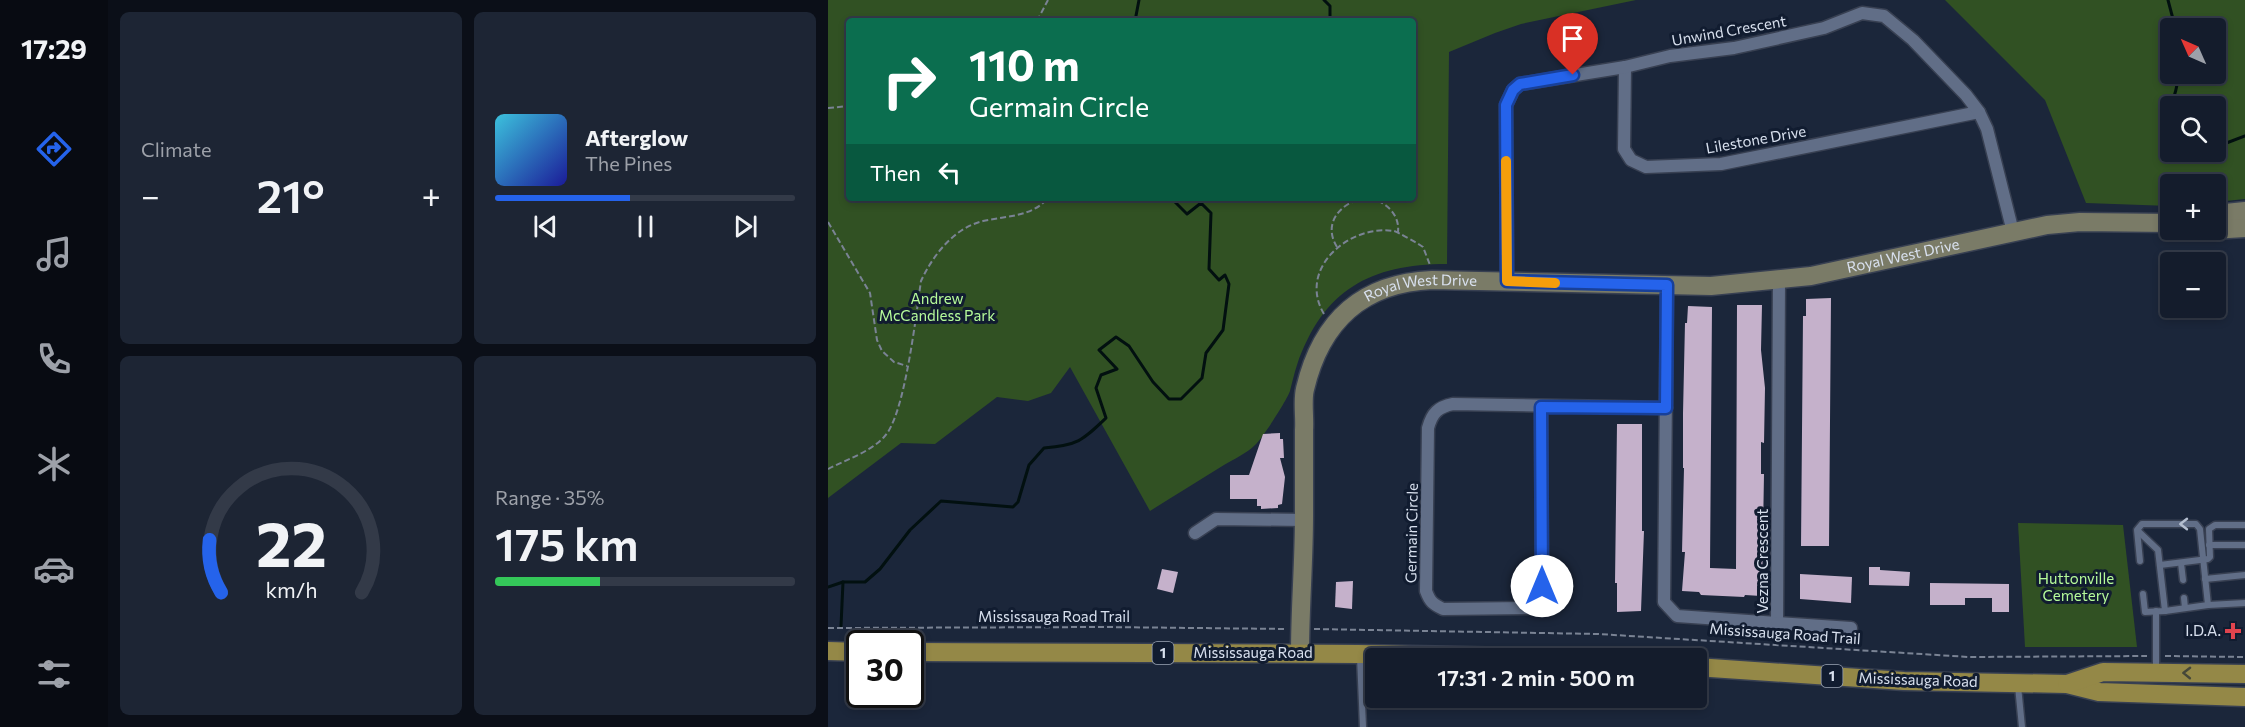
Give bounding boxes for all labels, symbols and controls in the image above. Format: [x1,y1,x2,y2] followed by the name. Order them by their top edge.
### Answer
[1670,11,1788,49] street label: Unwind Crescent
[1547,13,1598,75] pin
[2160,18,2226,84] north arrow
[2160,18,2226,318] map controls
[1556,22,1589,55] icon: arrive
[21,32,87,65] text: 17:29
[969,38,1080,90] text: 110 m
[870,42,948,120] icon: right
[969,90,1149,123] text: Germain Circle
[2160,96,2226,162] button: search
[1704,121,1807,157] street label: Lilestone Drive
[585,124,688,151] text: Afterglow
[33,128,75,170] icon: directions
[141,137,211,161] text: Climate
[585,151,672,175] text: The Pines
[933,156,966,189] icon: left
[870,159,921,186] text: Then
[257,167,325,222] text: 21°
[141,174,160,215] text: −
[422,174,441,215] text: +
[2160,174,2226,240] button: +
[529,210,562,243] icon: previous
[629,210,662,243] icon: pause
[729,210,762,243] icon: next
[33,233,75,275] icon: music
[1845,234,1961,276] street label: Royal West Drive
[2160,252,2226,318] button: −
[1361,270,1477,305] street label: Royal West Drive
[879,289,995,324] park label: Andrew McCandless Park
[33,338,75,380] icon: phone
[33,443,75,485] icon: climate
[1401,483,1421,583] street label: Germain Circle
[495,485,604,509] text: Range · 35%
[255,504,327,580] text: 22
[1753,509,1771,613] street label: Vezna Crescent
[495,515,639,570] text: 175 km
[2179,518,2188,530] one-way arrow
[33,548,75,590] icon: car
[1510,554,1574,618] position arrow
[2038,569,2114,604] park label: Huttonville Cemetery
[265,576,317,602] text: km/h
[978,607,1130,625] street label: Mississauga Road Trail
[1709,619,1861,647] street label: Mississauga Road Trail
[2185,621,2221,639] place label: I.D.A.
[2226,624,2240,638] marker: I.D.A.
[846,630,924,708] speed limit sign: 30
[1152,642,1174,664] road number: 1
[1193,643,1313,661] street label: Mississauga Road
[33,653,75,695] icon: filters
[1437,664,1635,691] text: 17:31 · 2 min · 500 m
[1822,665,1842,687] road number: 1
[2182,667,2191,679] one-way arrow
[1858,668,1978,690] street label: Mississauga Road

